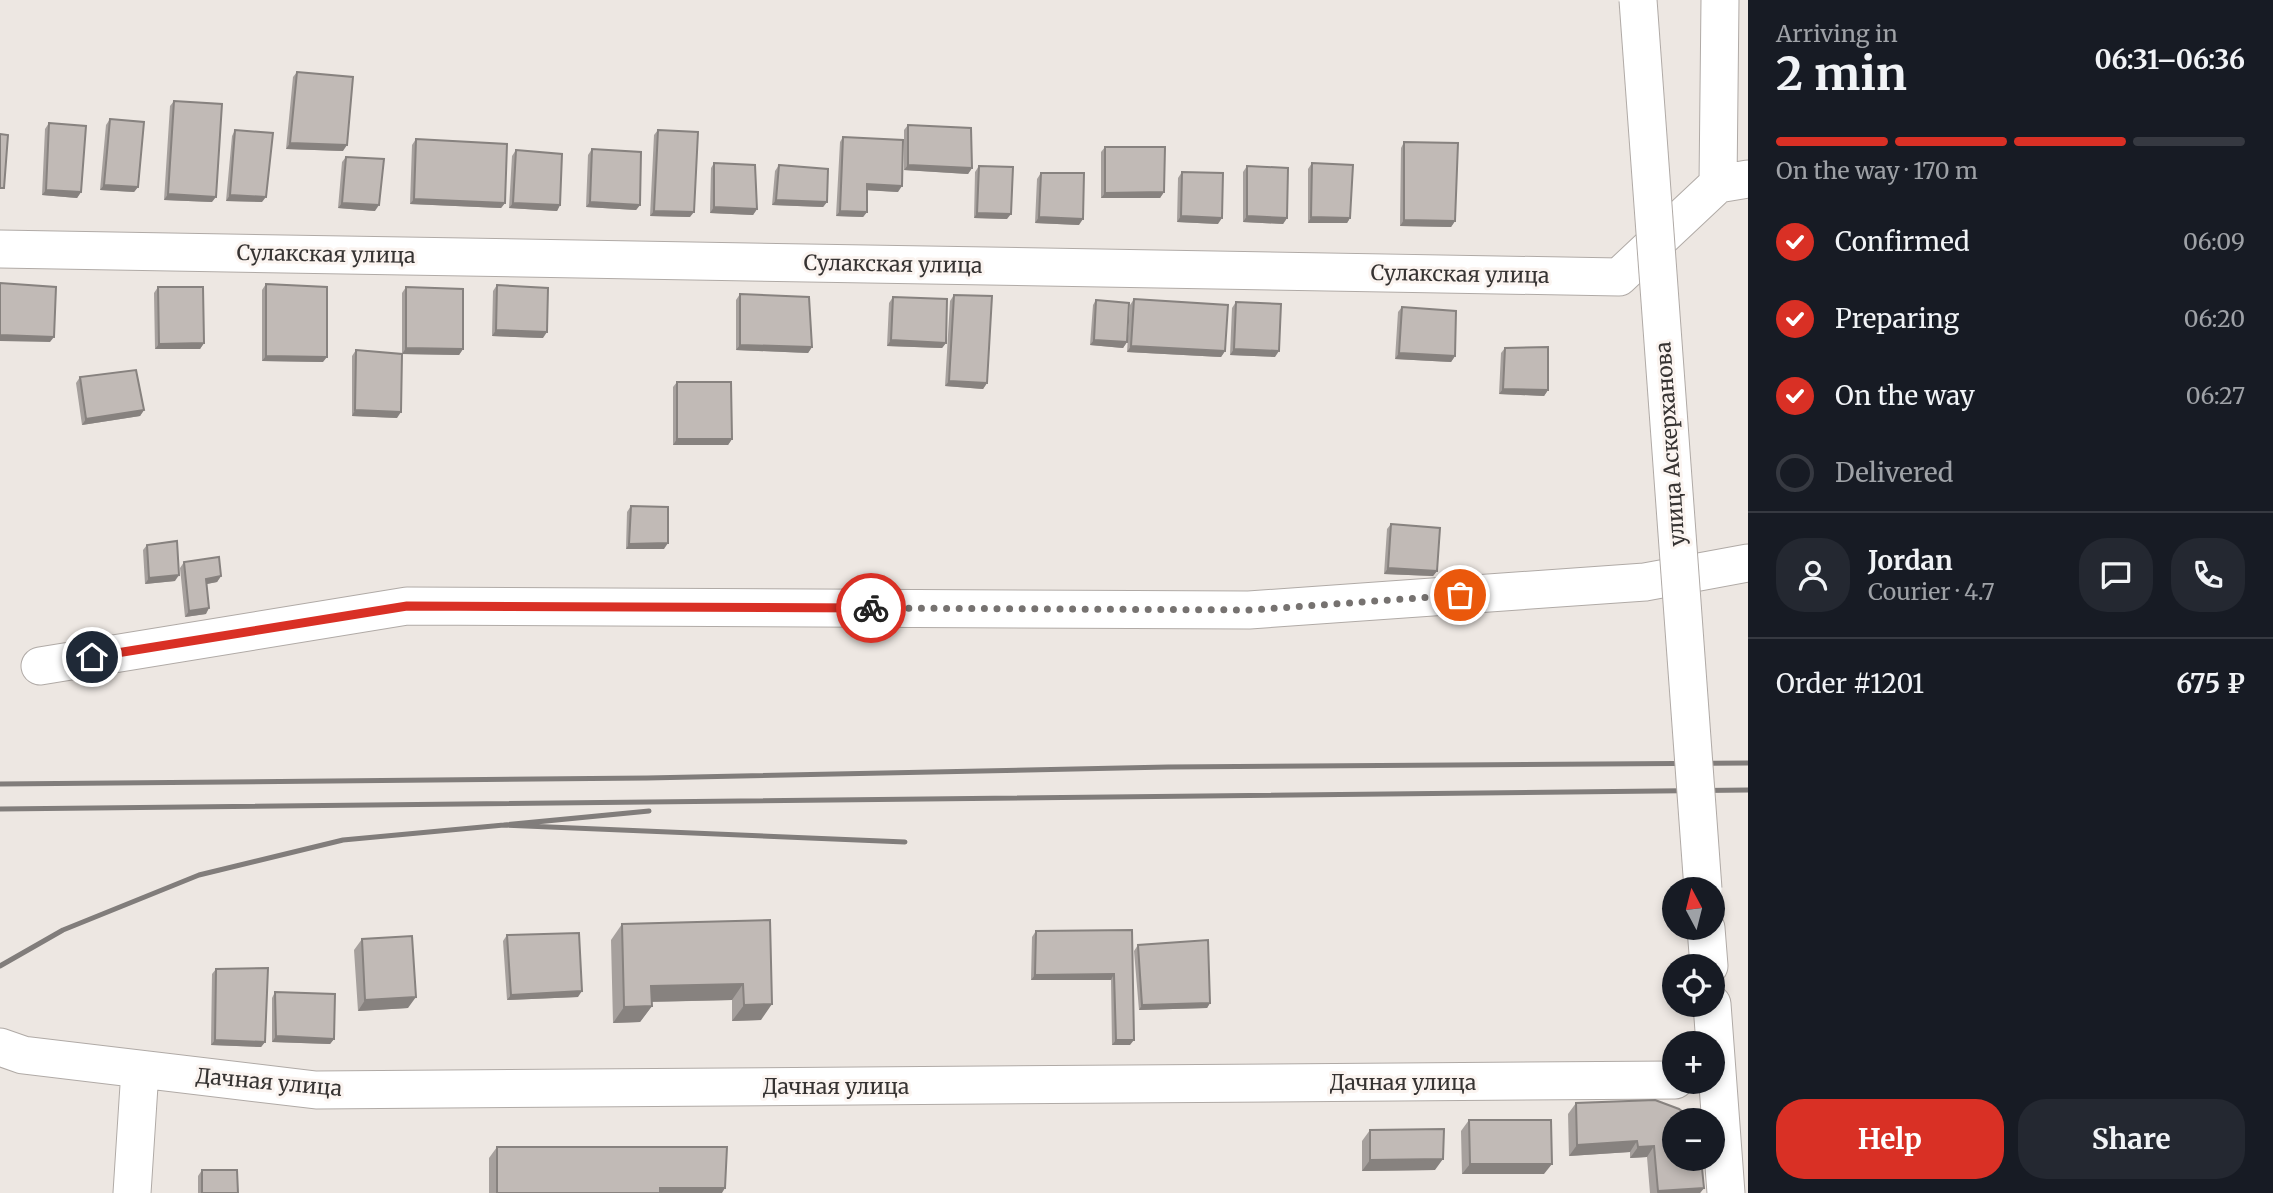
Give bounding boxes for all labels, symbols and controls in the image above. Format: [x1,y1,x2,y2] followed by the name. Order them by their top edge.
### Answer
[1776,19,1898,48] text: Arriving in
[2094,43,2245,76] text: 06:31–06:36
[1776,45,1907,103] text: 2 min
[1776,156,1978,185] text: On the way · 170 m
[1776,223,1814,261] icon: check
[1835,225,1970,258] text: Confirmed
[2183,227,2245,256] text: 06:09
[236,239,416,269] street label: Сулакская улица
[803,249,983,279] street label: Сулакская улица
[1370,259,1550,289] street label: Сулакская улица
[1776,300,1814,338] icon: check
[1835,302,1959,335] text: Preparing
[2184,304,2245,333] text: 06:20
[1649,341,1691,547] street label: улица Аскерханова
[1776,377,1814,415] icon: check
[1835,379,1975,412] text: On the way
[2186,381,2245,410] text: 06:27
[1835,456,1954,489] text: Delivered
[1776,538,1850,612] button: person
[2079,538,2153,612] button: chat
[2171,538,2245,612] button: phone
[1868,544,1953,577] text: Jordan
[1430,565,1490,625] pin
[836,573,906,643] courier
[1441,576,1479,614] icon: bag
[1868,577,1995,606] text: Courier · 4.7
[852,589,890,627] icon: bike
[62,627,122,687] pin
[73,638,111,676] icon: home
[1776,667,1924,700] text: Order #1201
[2176,667,2245,700] text: 675 ₽
[1662,877,1726,940] north arrow
[1662,877,1725,1171] map controls
[1662,954,1725,1017] button: locate
[1662,1031,1725,1094] button: +
[195,1062,343,1102] street label: Дачная улица
[1330,1069,1476,1096] street label: Дачная улица
[763,1073,909,1100] street label: Дачная улица
[1776,1099,2004,1179] button: Help
[2018,1099,2245,1179] button: Share
[1662,1108,1725,1171] button: −

